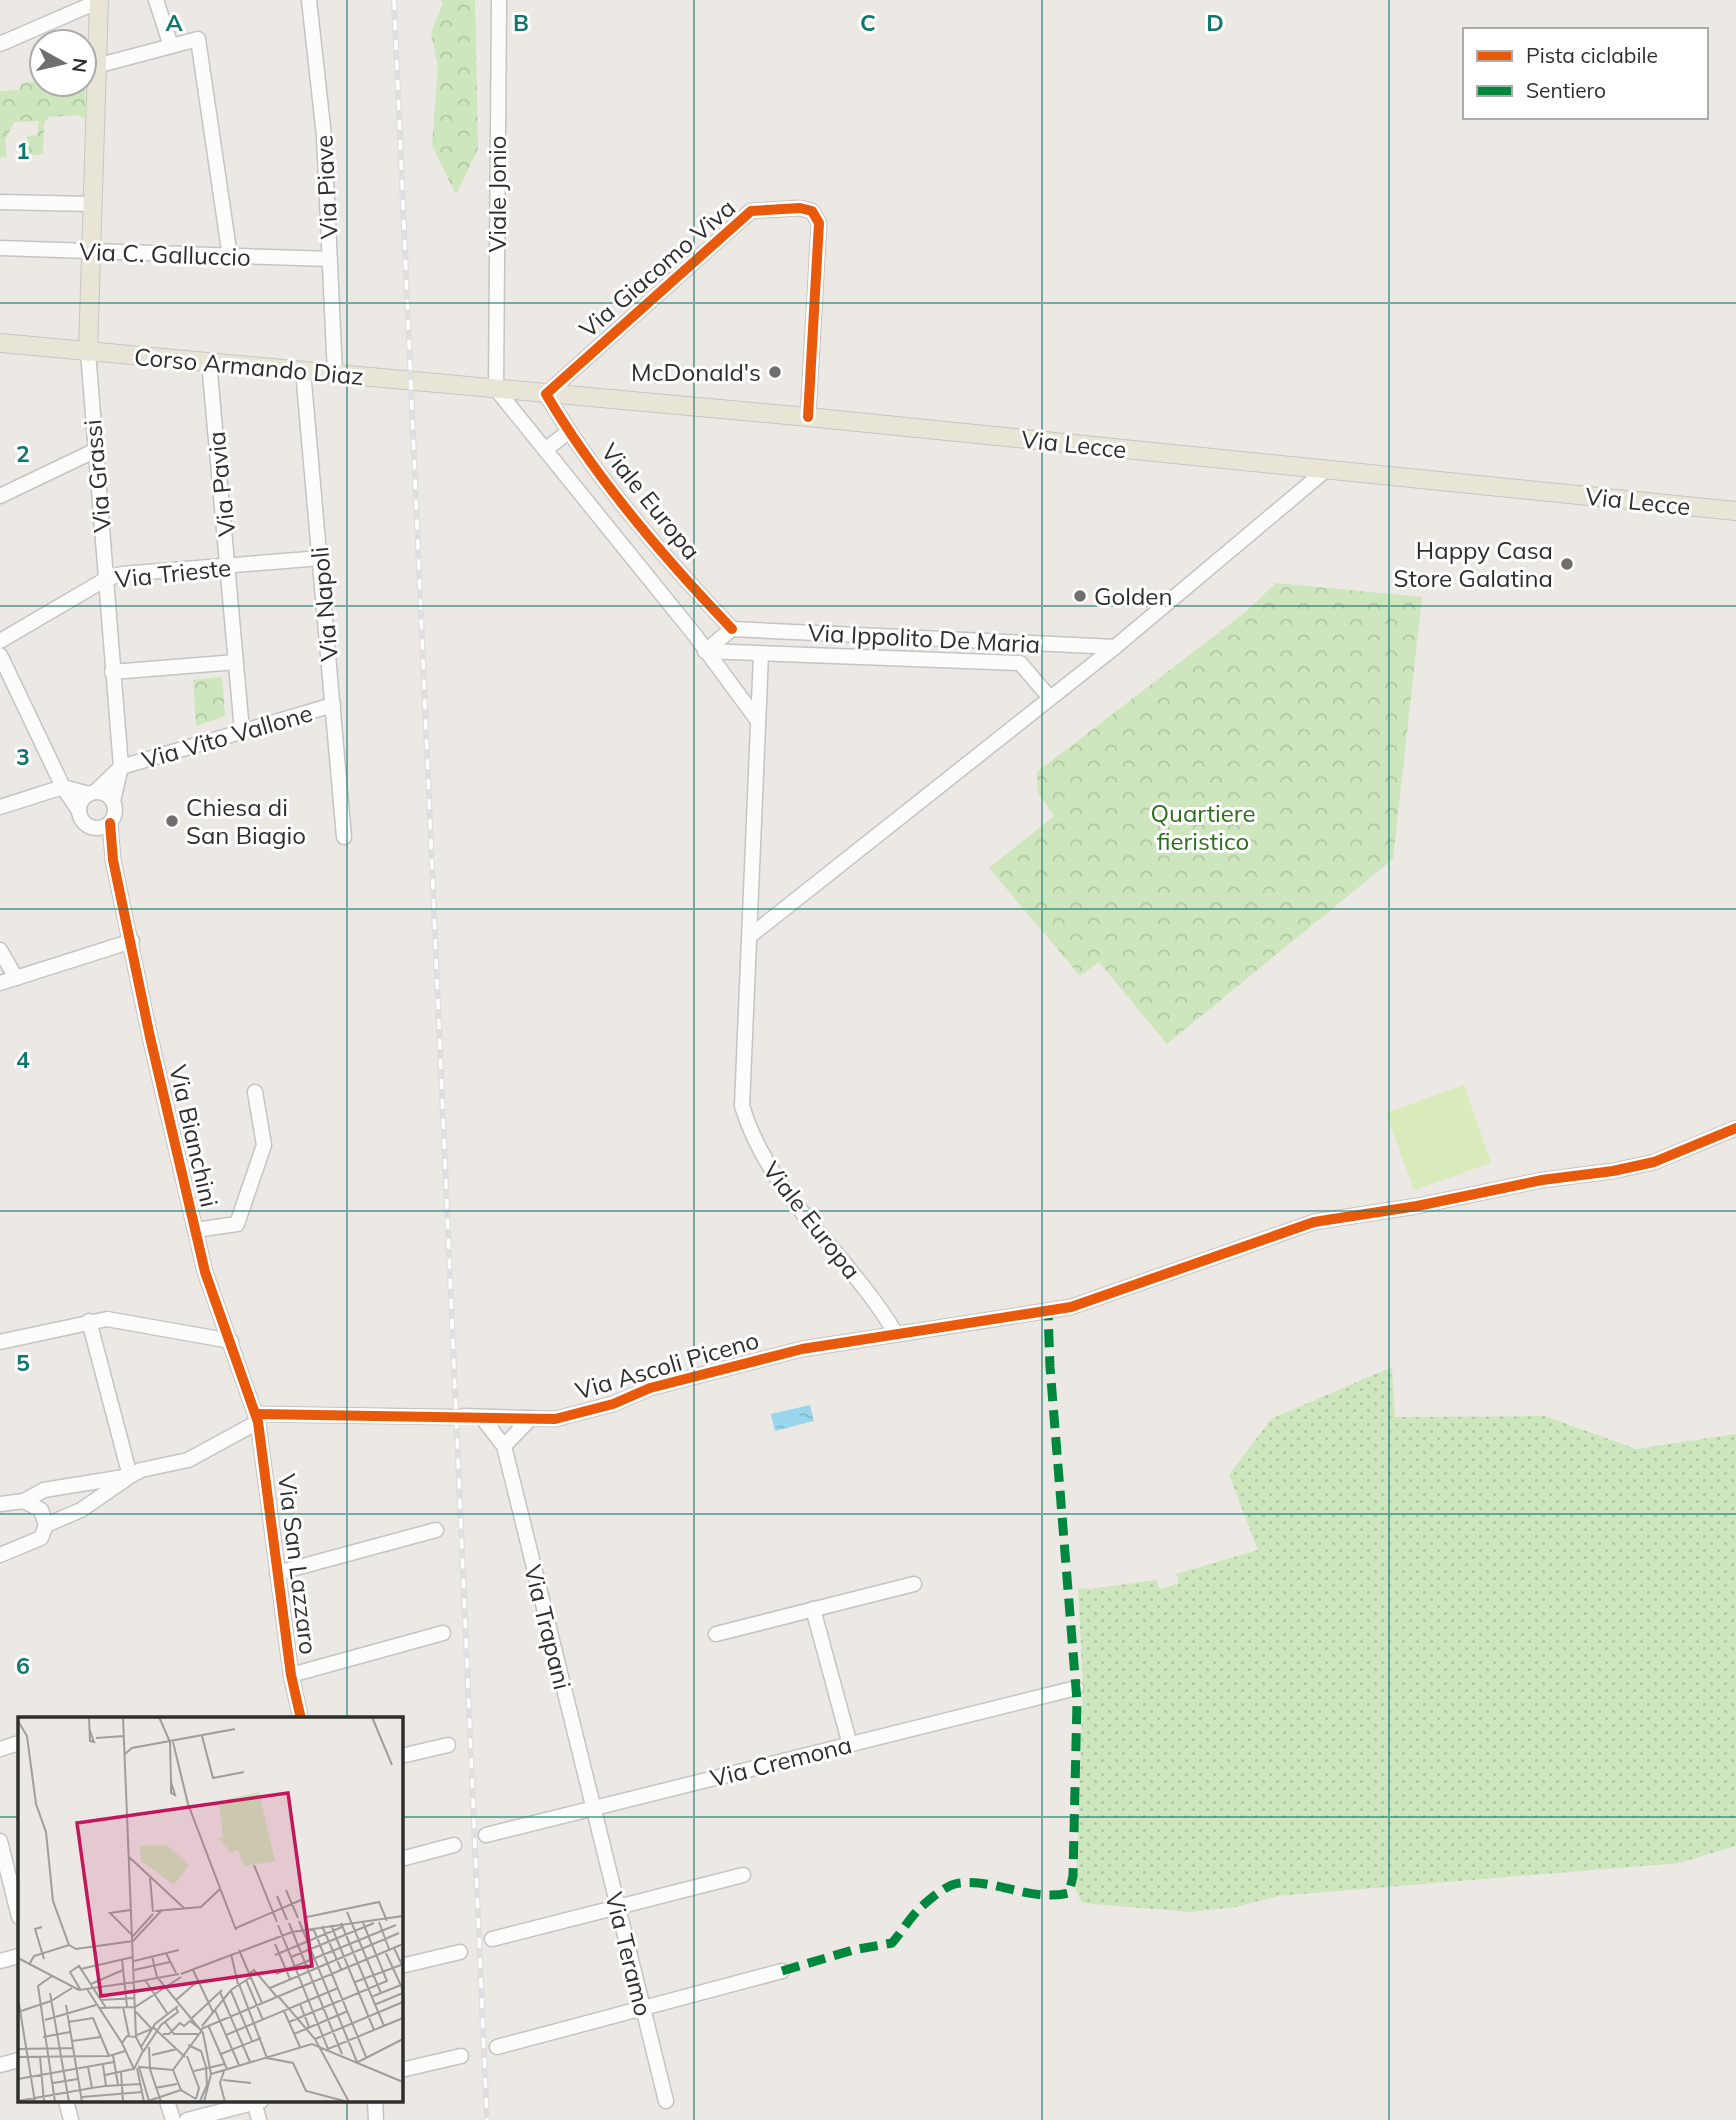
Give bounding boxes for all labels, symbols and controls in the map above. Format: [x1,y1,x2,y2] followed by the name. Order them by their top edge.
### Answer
[165,8,183,37] text: A
[513,8,529,37] text: B
[860,8,876,37] text: C
[1206,8,1224,37] text: D
[28,28,98,98] north arrow
[1463,28,1708,119] legend
[1526,42,1658,68] text: Pista ciclabile
[67,57,93,74] text: N
[1526,77,1606,103] text: Sentiero
[308,134,344,240] street label: Via Piave
[16,136,30,165] text: 1
[482,136,512,252] street label: Viale Jonio
[573,192,741,344] street label: Via Giacomo Viva
[79,236,251,272] street label: Via C. Galluccio
[133,341,365,391] street label: Corso Armando Diaz
[631,357,761,387] place label: McDonald's
[767,364,783,380] marker: McDonald's
[77,418,117,534] street label: Via Grassi
[1020,424,1128,464] street label: Via Lecce
[201,430,241,538] street label: Via Pavia
[595,437,707,565] street label: Viale Europa
[16,439,30,468] text: 2
[1584,481,1692,521] street label: Via Lecce
[1394,535,1553,593] place label: Happy Casa Store Galatina
[304,545,344,663] street label: Via Napoli
[114,552,232,594] street label: Via Trieste
[1559,556,1575,572] marker: Happy Casa Store Galatina
[1094,581,1172,611] place label: Golden
[1072,588,1088,604] marker: Golden
[807,617,1041,659] street label: Via Ippolito De Maria
[138,697,316,775] street label: Via Vito Vallone
[16,742,30,771] text: 3
[186,792,306,850] place label: Chiesa di San Biagio
[1151,798,1255,856] park label: Quartiere fieristico
[164,813,180,829] marker: Chiesa di San Biagio
[16,1045,30,1074] text: 4
[163,1062,225,1210] street label: Via Bianchini
[757,1155,867,1285] street label: Viale Europa
[572,1324,762,1406] street label: Via Ascoli Piceno
[16,1348,30,1377] text: 5
[272,1472,324,1656] street label: Via San Lazzaro
[518,1562,578,1692] street label: Via Trapani
[16,1651,30,1680] text: 6
[18,1717,402,2102] inset map
[707,1729,855,1793] street label: Via Cremona
[599,1889,659,2019] street label: Via Teramo

